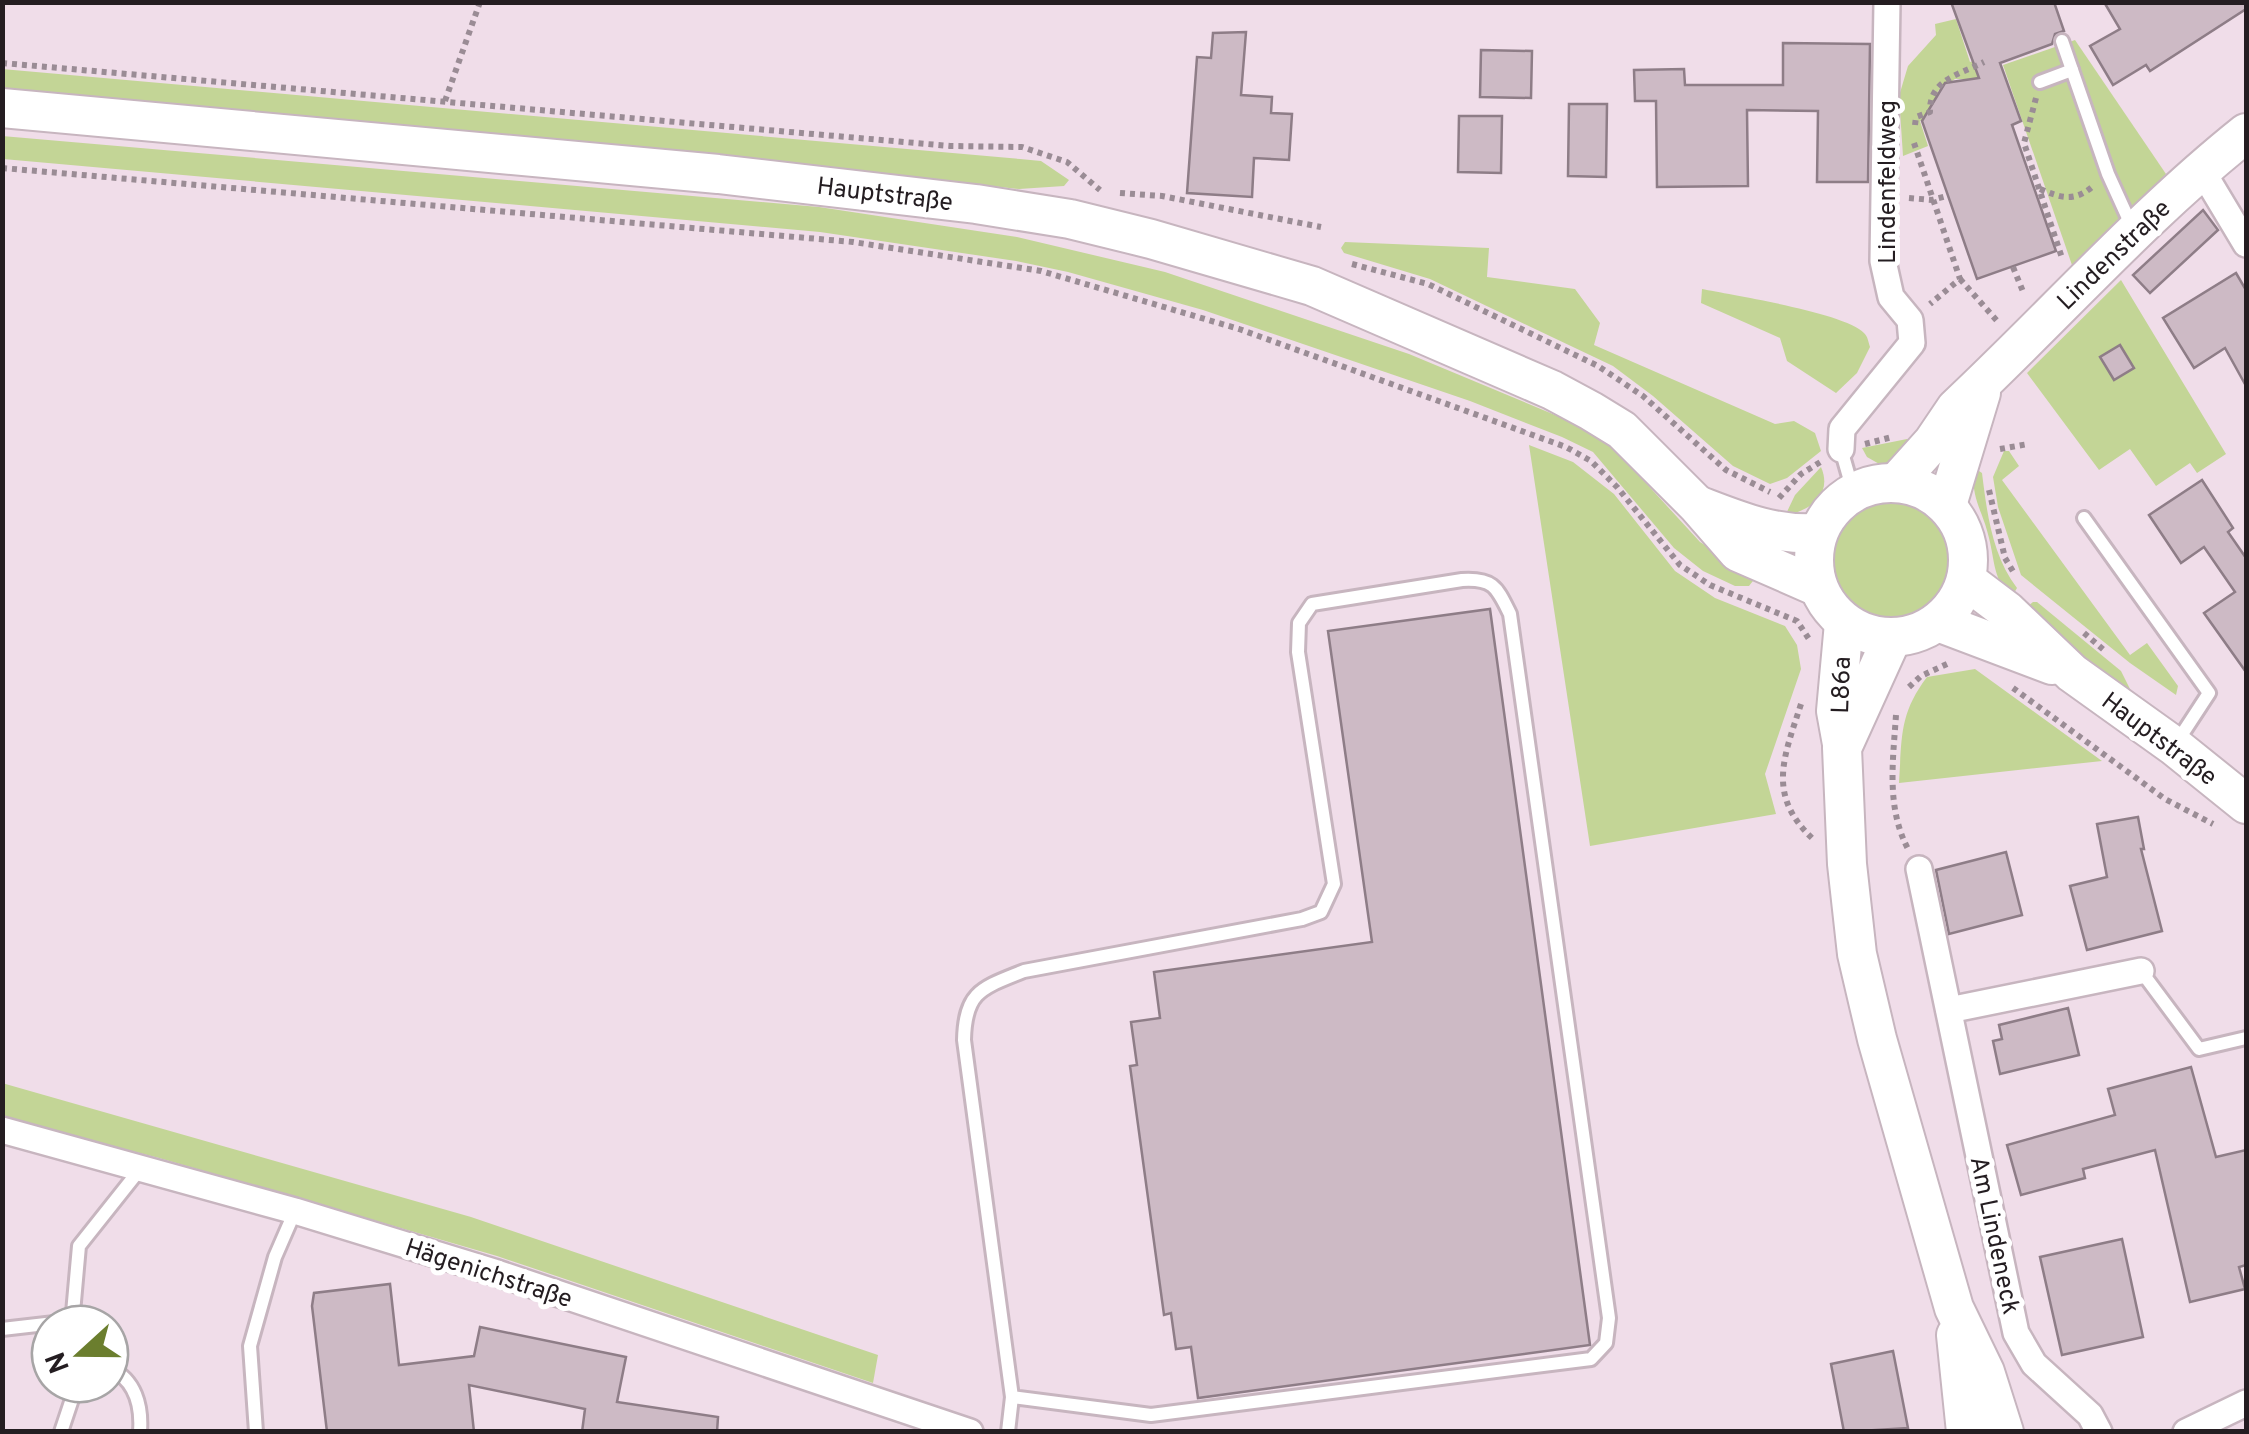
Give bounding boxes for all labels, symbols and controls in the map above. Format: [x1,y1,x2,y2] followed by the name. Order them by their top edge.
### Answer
[1873,100,1905,264] street label: Lindenfeldweg
[815,172,954,220] street label: Hauptstraße
[2051,194,2179,318] street label: Lindenstraße
[1826,656,1860,714] street label: L86a
[2094,686,2222,794] street label: Hauptstraße
[1961,1154,2025,1318] street label: Am Lindeneck
[400,1233,576,1317] street label: Hägenichstraße
[30,1304,130,1404] north arrow
[39,1346,80,1378] text: N

